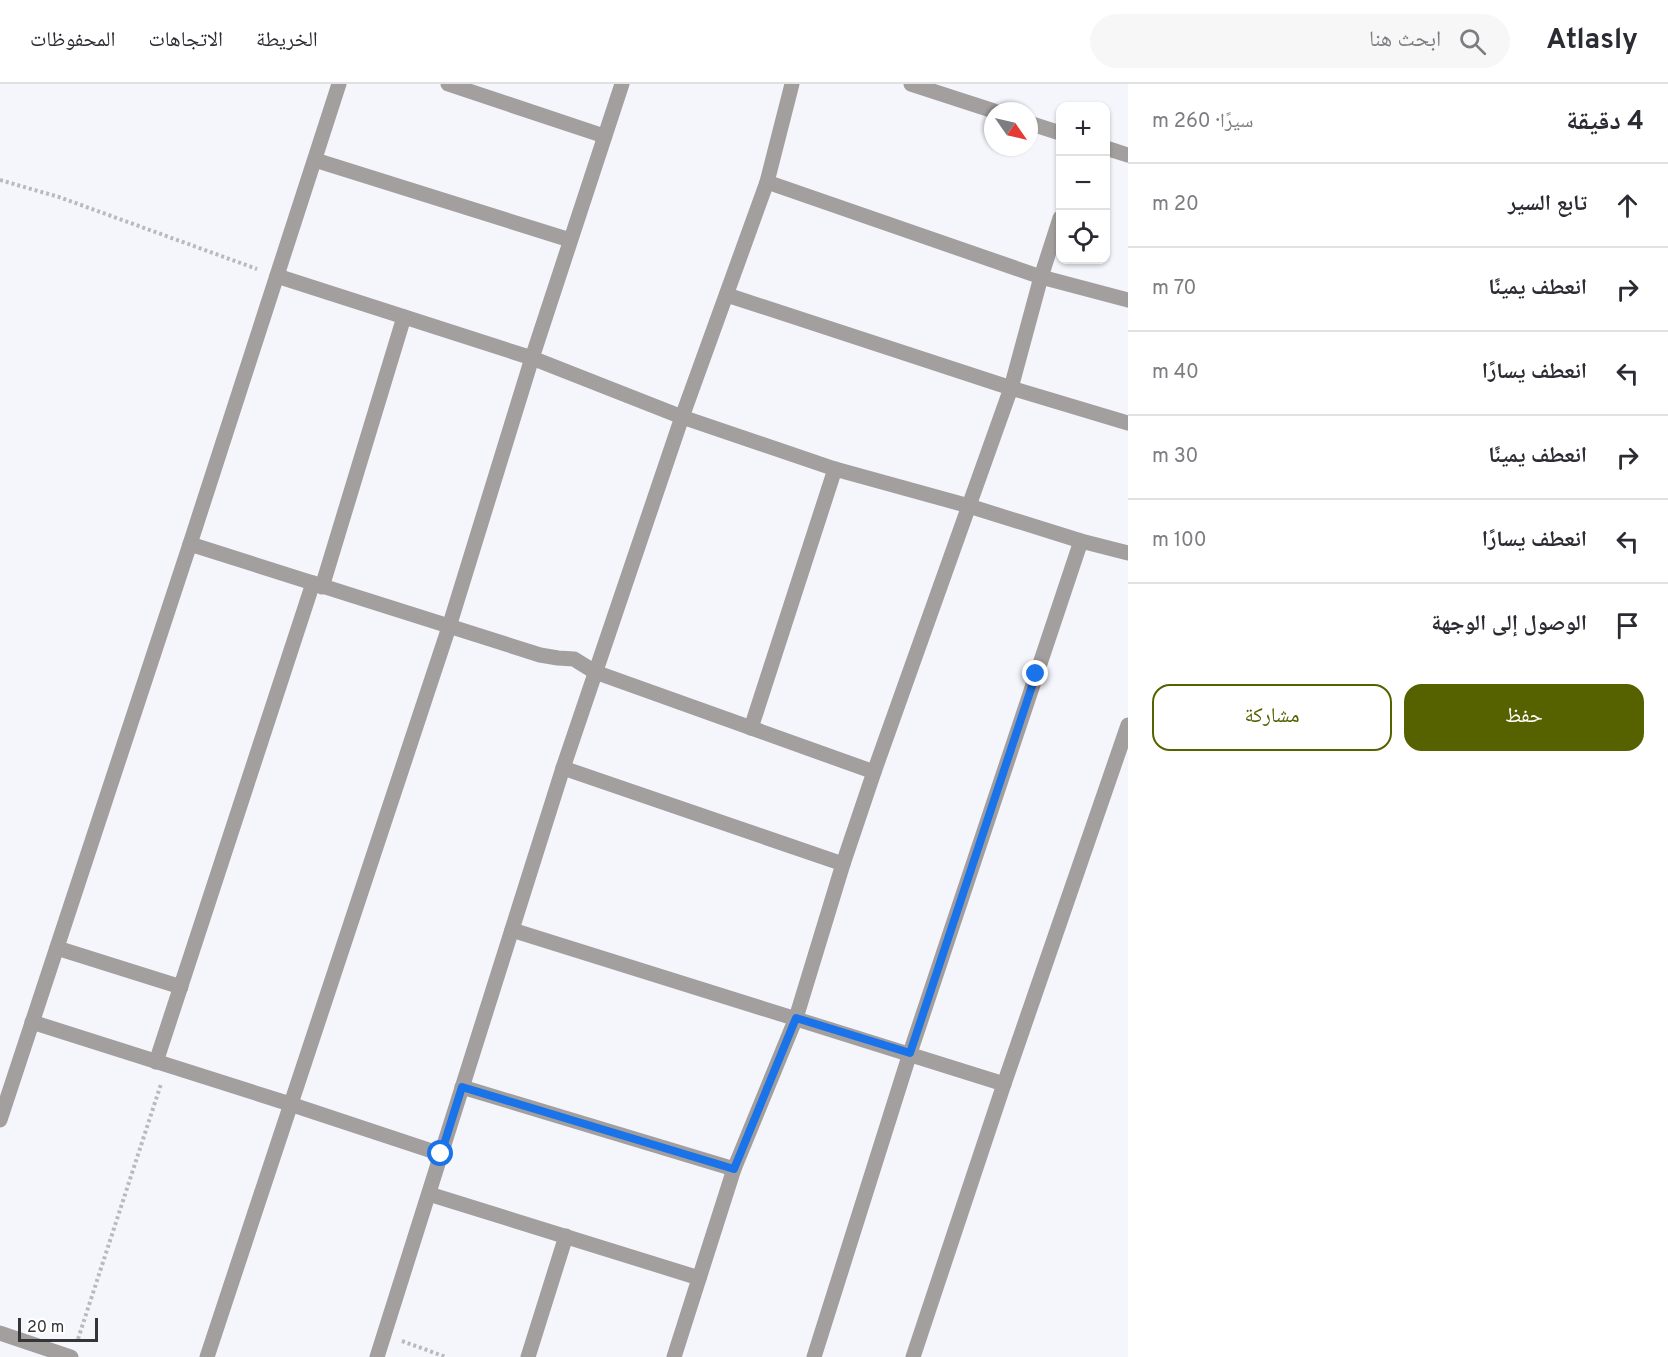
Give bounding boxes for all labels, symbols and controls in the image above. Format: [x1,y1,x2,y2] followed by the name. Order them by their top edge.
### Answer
[1090,14,1510,68] search box
[1546,23,1638,59] text: Atlasly
[1456,25,1489,58] icon: search
[30,27,115,54] text: المحفوظات
[148,27,223,54] text: الاتجاهات
[256,27,318,54] text: الخريطة
[1369,27,1441,54] text: ابحث هنا
[984,102,1038,156] north arrow
[1056,102,1110,264] map controls
[1056,102,1110,156] button: +
[1566,106,1644,139] text: 4 دقيقة
[1152,109,1253,135] text: سيرًا · 260 m
[1056,156,1110,210] button: −
[1611,189,1644,222] icon: ahead
[1508,191,1587,218] text: تابع السير
[1152,192,1199,218] text: 20 m
[1056,210,1110,264] button: locate
[1611,273,1644,306] icon: right
[1488,275,1587,302] text: انعطف يمينًا
[1152,276,1196,302] text: 70 m
[1611,357,1644,390] icon: left
[1482,359,1587,386] text: انعطف يسارًا
[1152,360,1199,386] text: 40 m
[1611,441,1644,474] icon: right
[1488,443,1587,470] text: انعطف يمينًا
[1152,444,1198,470] text: 30 m
[1611,525,1644,558] icon: left
[1482,527,1587,554] text: انعطف يسارًا
[1152,528,1207,554] text: 100 m
[1611,609,1644,642] icon: arrive
[1431,611,1587,638] text: الوصول إلى الوجهة
[1022,660,1048,686] route end
[1152,684,1392,751] button: مشاركة
[1404,684,1644,751] button: حفظ
[427,1140,453,1166] route start
[18,1315,98,1342] scale bar
[27,1318,64,1338] text: 20 m

